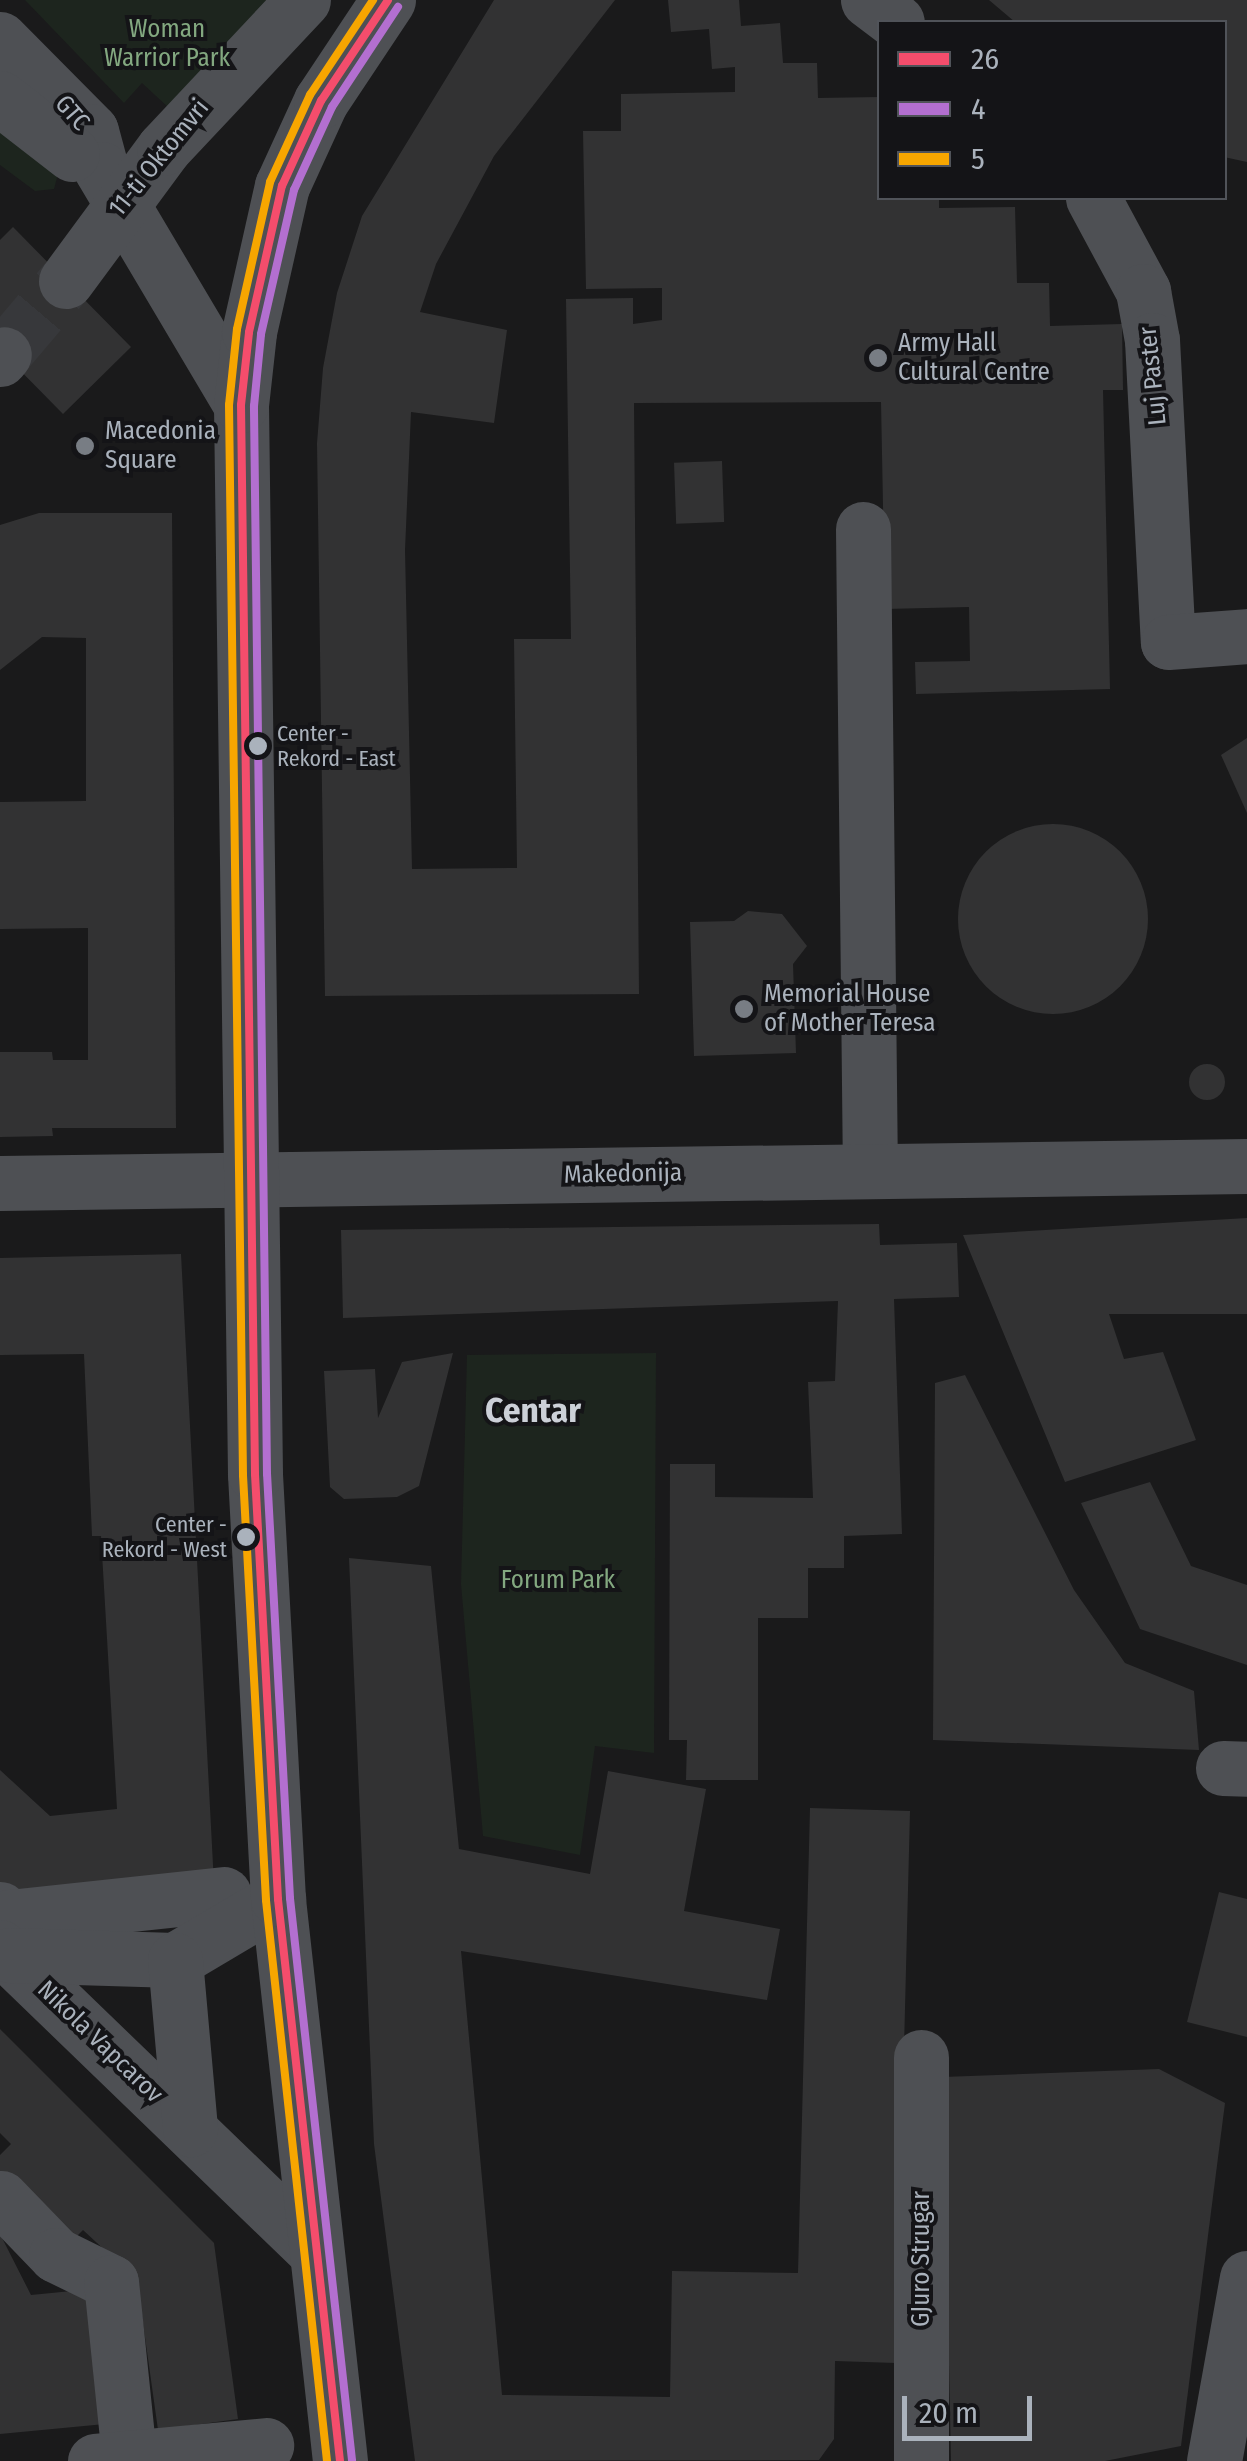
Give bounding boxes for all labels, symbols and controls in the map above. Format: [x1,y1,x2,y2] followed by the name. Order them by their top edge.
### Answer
[104,15,230,74] park label: Woman Warrior Park
[877,20,1227,200] legend
[971,41,999,77] text: 26
[48,89,96,137] street label: GTC
[971,91,986,127] text: 4
[103,93,215,223] street label: 11-ti Oktomvri
[971,141,985,177] text: 5
[1133,325,1173,427] street label: Luj Paster
[898,329,1050,388] place label: Army Hall Cultural Centre
[867,347,889,369] marker: Army Hall Cultural Centre
[105,417,216,476] place label: Macedonia Square
[74,435,96,457] marker: Macedonia Square
[277,720,396,771] place label: Center - Rekord - East
[248,736,268,756] marker: Center - Rekord - East
[764,980,936,1039] place label: Memorial House of Mother Teresa
[733,998,755,1020] marker: Memorial House of Mother Teresa
[564,1158,682,1190] street label: Makedonija
[485,1389,581,1431] district label: Centar
[102,1511,227,1562] place label: Center - Rekord - West
[236,1527,256,1547] marker: Center - Rekord - West
[501,1565,615,1595] park label: Forum Park
[31,1975,169,2109] street label: Nikola Vapcarov
[906,2191,936,2327] street label: GJuro Strugar
[907,2376,1037,2438] scale bar
[919,2395,978,2431] text: 20 m

